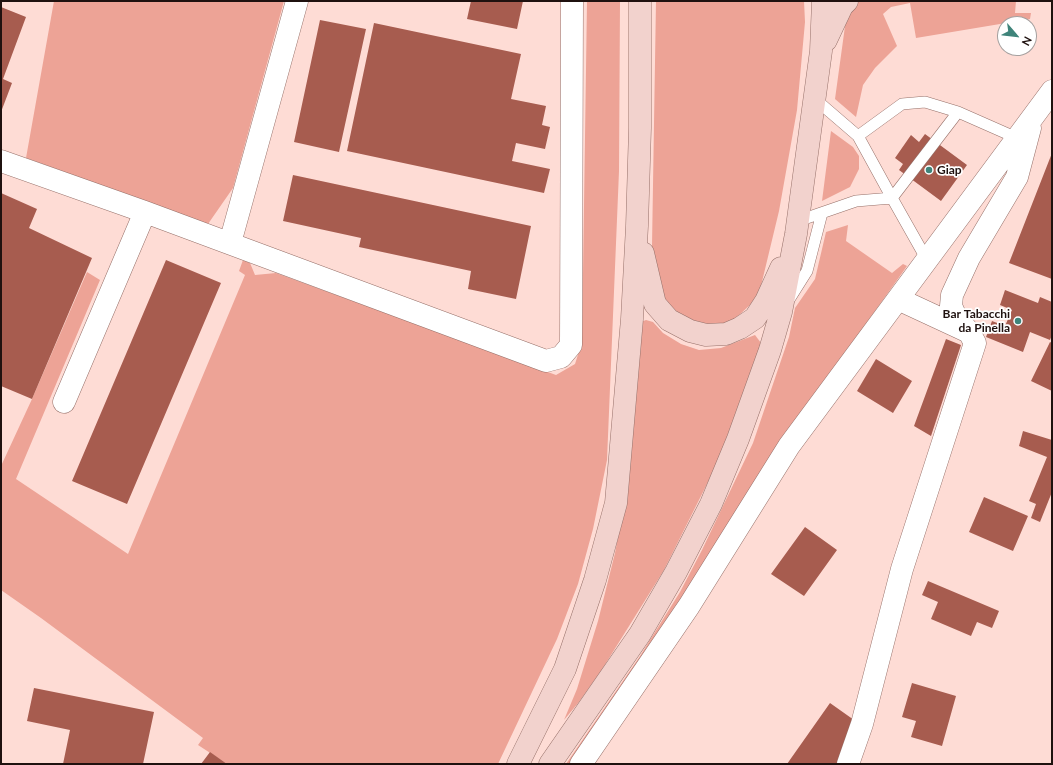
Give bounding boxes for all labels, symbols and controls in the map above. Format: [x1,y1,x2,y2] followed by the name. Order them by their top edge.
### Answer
[997,16,1037,56] north arrow
[1019,35,1035,48] text: N
[937,163,962,177] place label: Giap
[924,165,934,175] marker: Giap
[943,307,1010,335] place label: Bar Tabacchi da Pinella
[1013,316,1023,326] marker: Bar Tabacchi da Pinella

